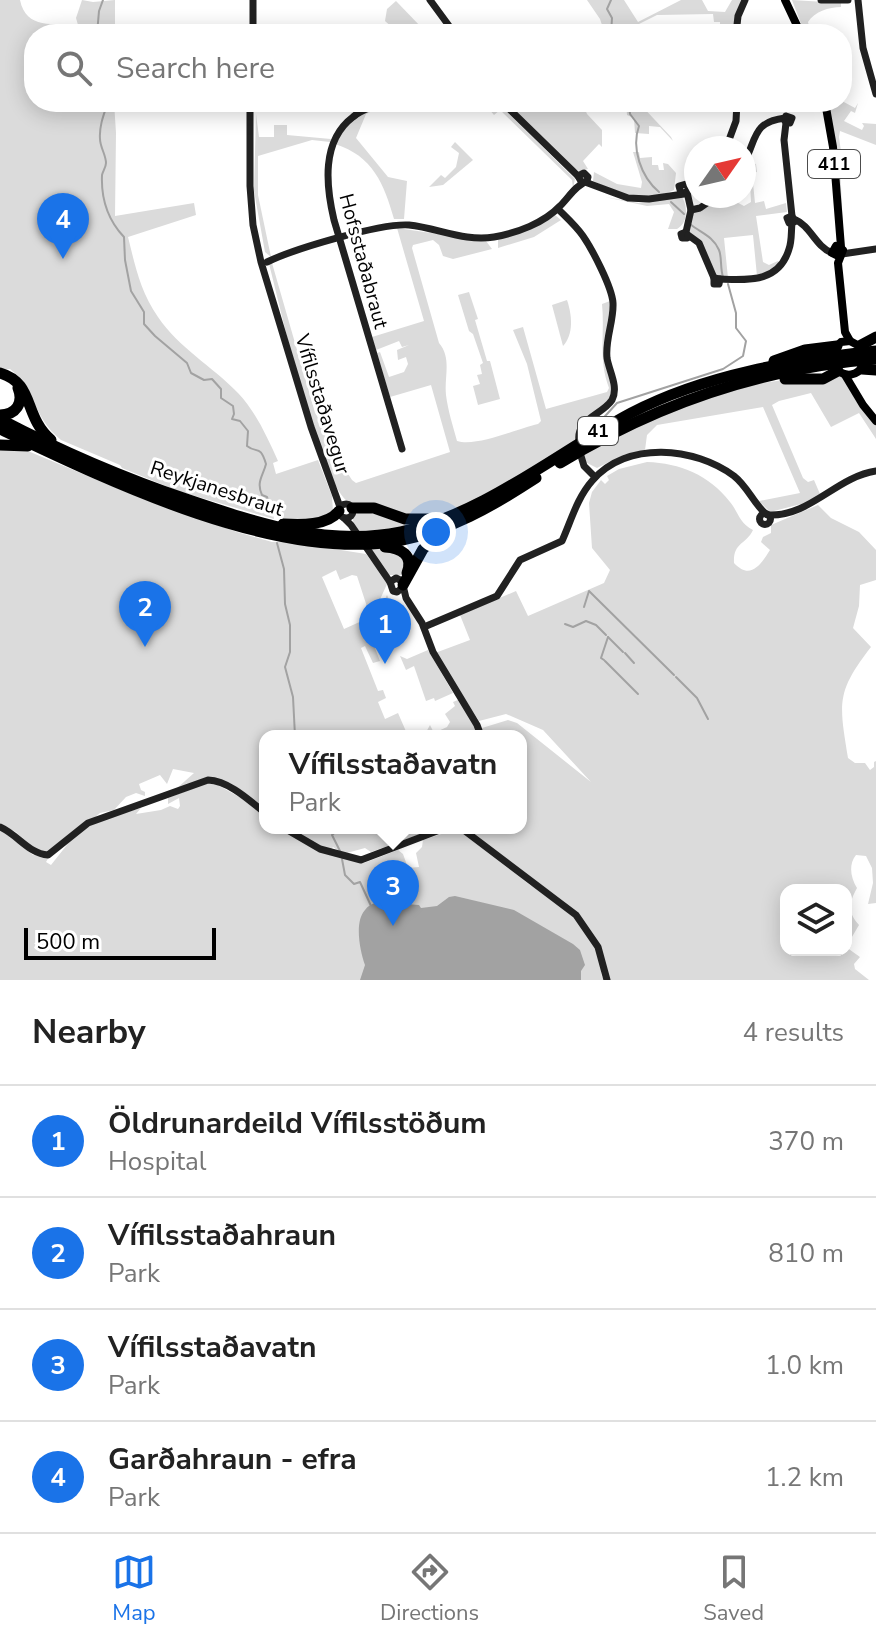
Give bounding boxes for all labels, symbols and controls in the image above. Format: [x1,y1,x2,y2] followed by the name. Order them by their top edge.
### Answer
[24,24,852,112] search box
[52,46,96,90] icon: search
[116,48,275,89] text: Search here
[684,136,756,208] north arrow
[808,150,860,178] road number: 411
[333,191,395,333] street label: Hofsstaðabraut
[37,193,89,259] pin: 4
[288,330,357,477] street label: Vífilsstaðavegur
[578,417,618,445] road number: 41
[147,454,288,523] street label: Reykjanesbraut
[416,512,456,552] your location
[119,581,171,647] pin: 2
[359,598,411,664] pin: 1
[259,730,527,834] popup
[289,744,497,785] text: Vífilsstaðavatn
[289,785,341,820] text: Park
[367,860,419,926] pin: 3
[780,884,852,956] map controls
[780,884,852,956] button: layers
[24,924,216,960] scale bar
[36,927,100,957] text: 500 m
[32,1009,146,1055] text: Nearby
[743,1015,844,1050] text: 4 results
[108,1103,487,1144] text: Öldrunardeild Vífilsstöðum
[50,1124,66,1159] text: 1
[768,1124,844,1159] text: 370 m
[108,1144,207,1179] text: Hospital
[108,1215,336,1256] text: Vífilsstaðahraun
[50,1236,66,1271] text: 2
[768,1236,844,1271] text: 810 m
[108,1256,160,1291] text: Park
[108,1327,317,1368] text: Vífilsstaðavatn
[50,1348,66,1383] text: 3
[765,1348,844,1383] text: 1.0 km
[108,1368,160,1403] text: Park
[108,1439,357,1480] text: Garðahraun - efra
[50,1460,66,1495] text: 4
[765,1460,844,1495] text: 1.2 km
[108,1480,160,1515] text: Park
[112,1550,156,1628] tab: Map
[380,1550,479,1628] tab: Directions
[703,1550,764,1628] tab: Saved

